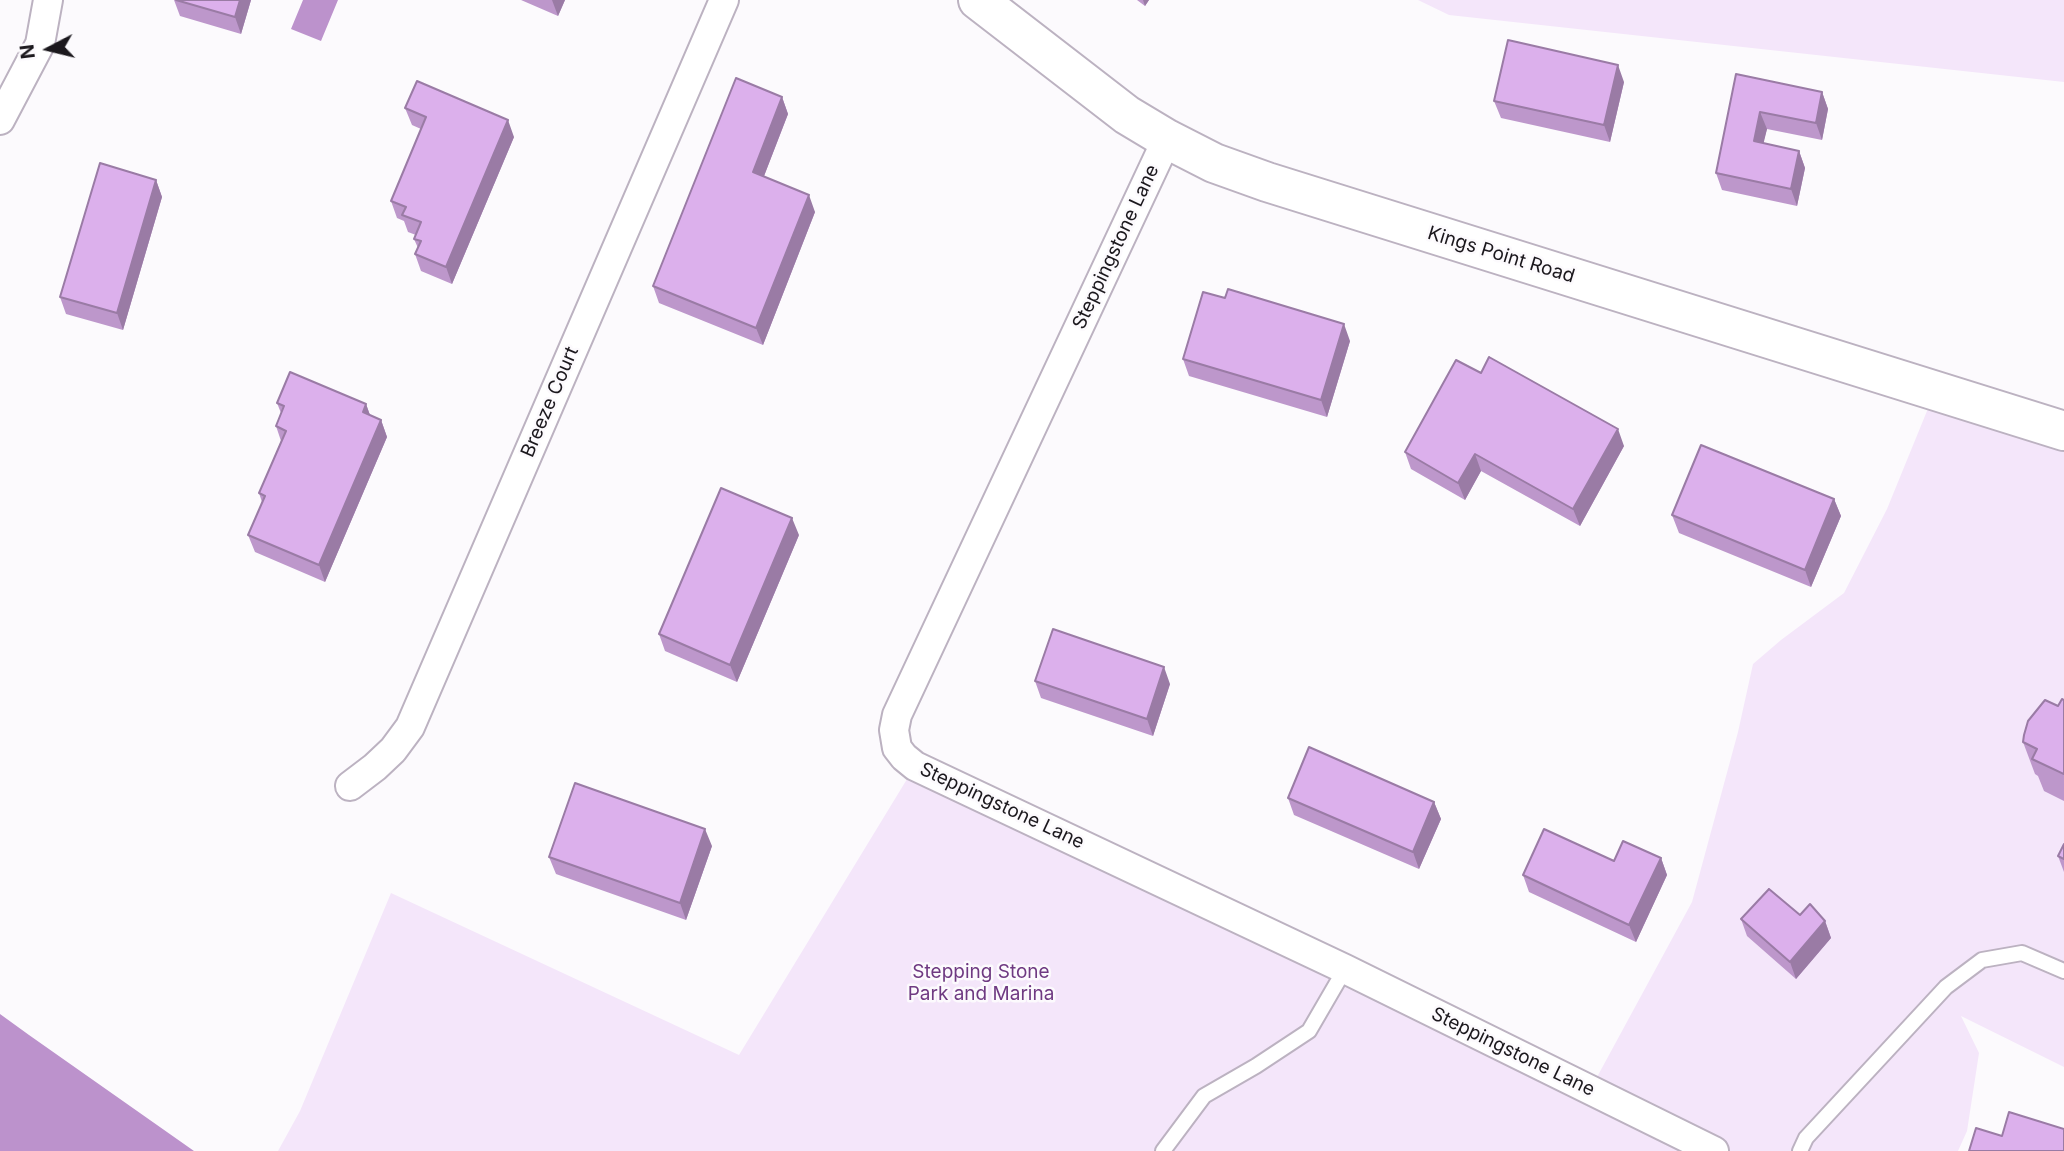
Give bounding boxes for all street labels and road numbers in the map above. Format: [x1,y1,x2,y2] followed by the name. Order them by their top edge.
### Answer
[1068,161,1164,333] street label: Steppingstone Lane
[1425,222,1577,288] street label: Kings Point Road
[516,343,584,461] street label: Breeze Court
[916,758,1088,854] street label: Steppingstone Lane
[1428,1003,1598,1101] street label: Steppingstone Lane

